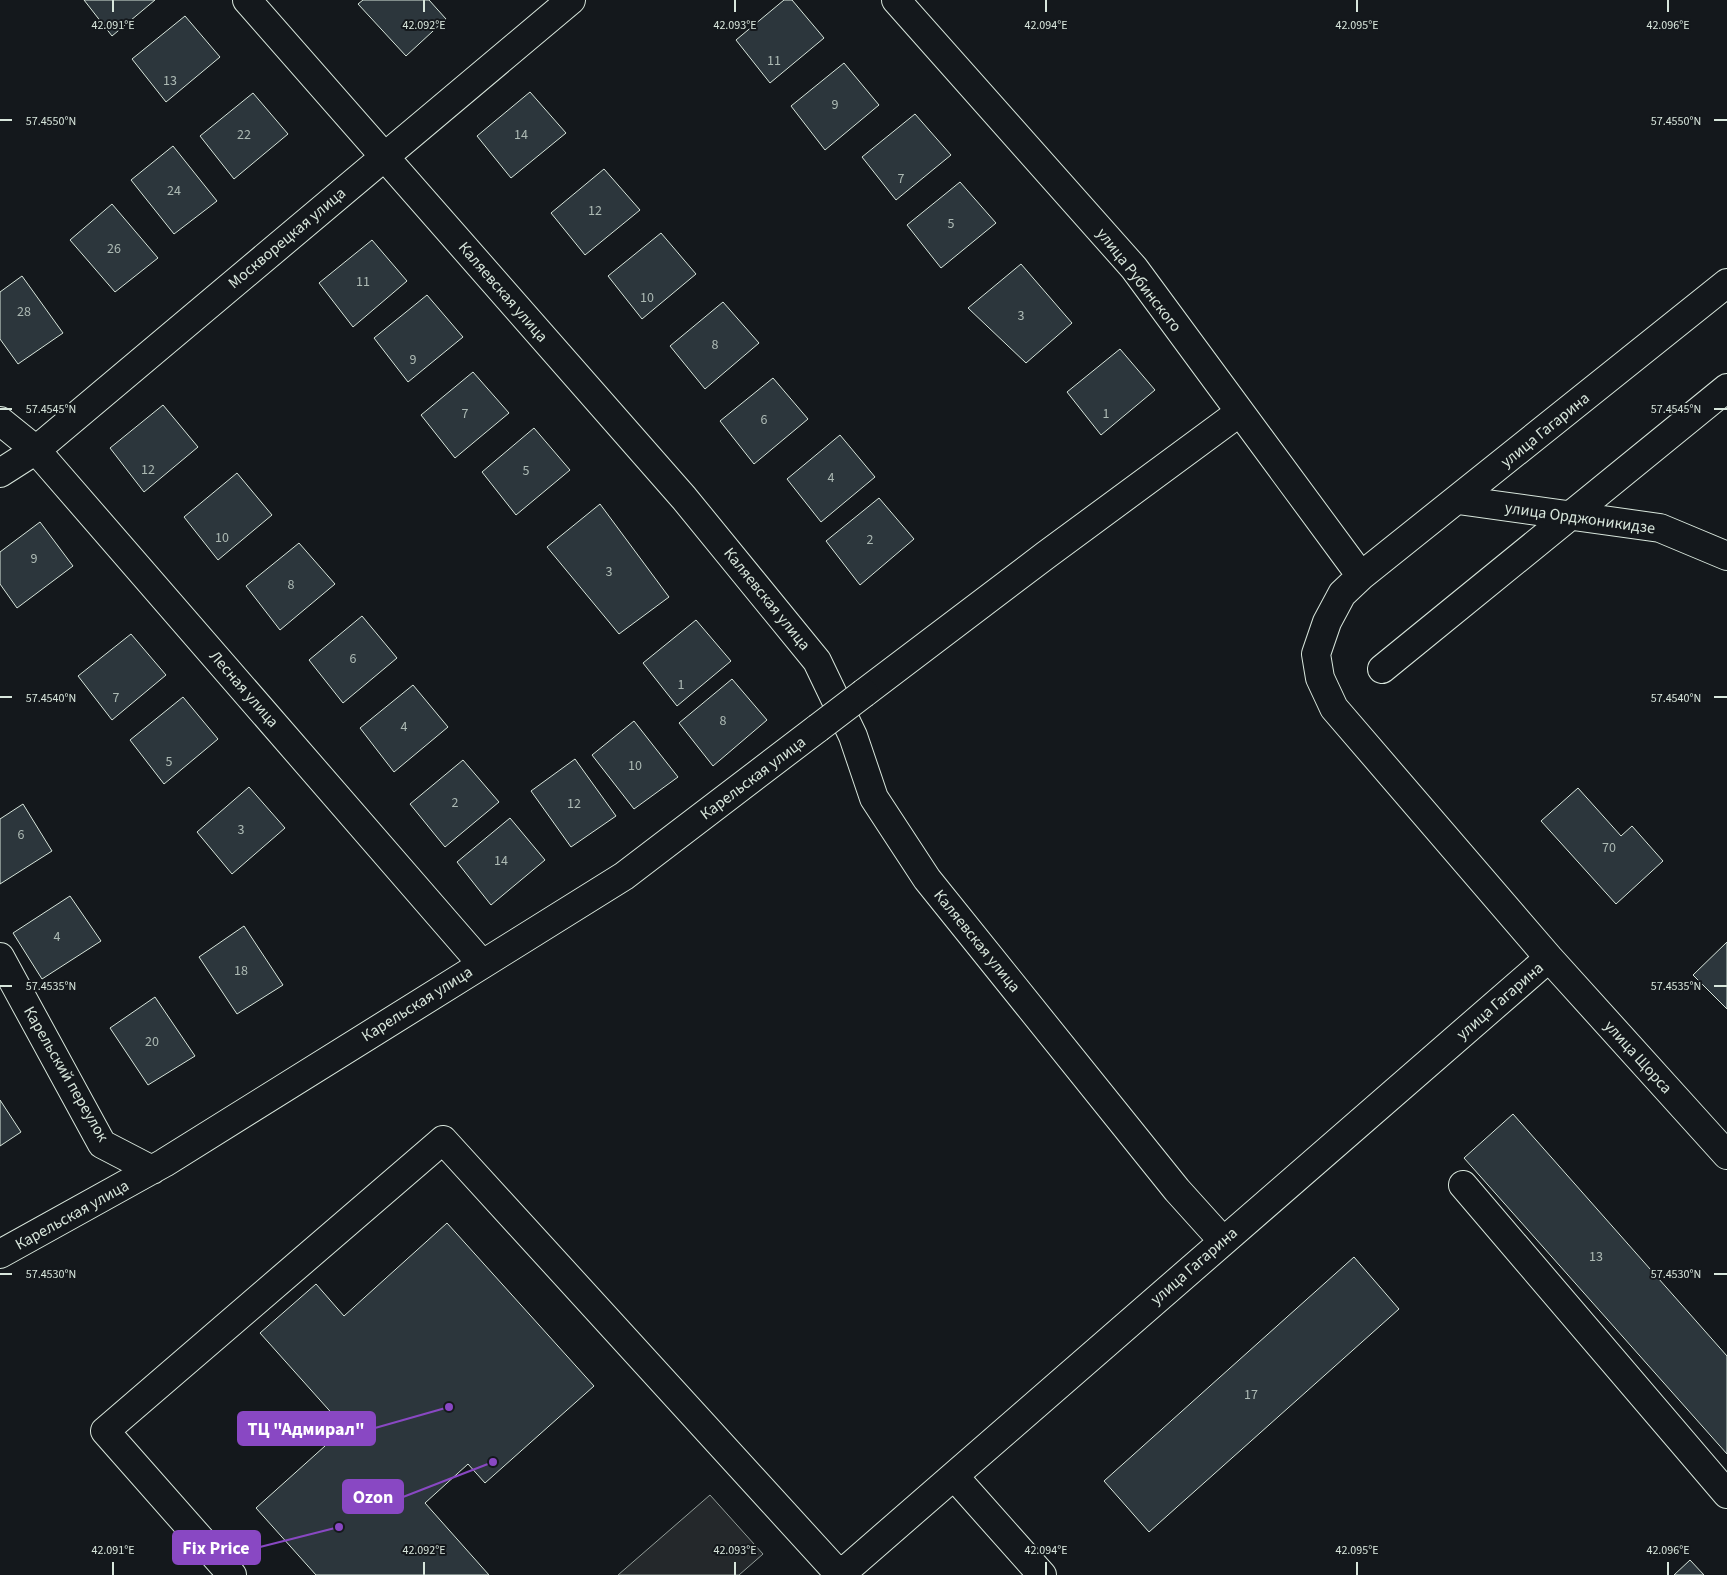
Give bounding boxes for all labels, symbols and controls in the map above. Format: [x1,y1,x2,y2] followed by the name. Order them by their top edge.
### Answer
[91,17,135,34] text: 42.091°E
[402,17,446,34] text: 42.092°E
[713,17,757,34] text: 42.093°E
[1024,17,1068,34] text: 42.094°E
[1335,17,1379,34] text: 42.095°E
[1646,17,1690,34] text: 42.096°E
[767,51,781,71] house number: 11
[163,71,177,91] house number: 13
[832,95,839,115] house number: 9
[26,113,76,130] text: 57.4550°N
[1651,113,1701,130] text: 57.4550°N
[237,125,251,145] house number: 22
[514,125,528,145] house number: 14
[898,169,905,189] house number: 7
[167,181,181,201] house number: 24
[224,182,350,294] street label: Москворецкая улица
[588,201,602,221] house number: 12
[948,214,955,234] house number: 5
[1091,223,1187,337] street label: улица Рубинского
[453,237,553,347] street label: Каляевская улица
[107,239,121,259] house number: 26
[356,272,370,292] house number: 11
[640,288,654,308] house number: 10
[17,302,31,322] house number: 28
[1018,306,1025,326] house number: 3
[712,335,719,355] house number: 8
[410,350,417,370] house number: 9
[1496,387,1594,473] street label: улица Гагарина
[26,401,76,418] text: 57.4545°N
[1651,401,1701,418] text: 57.4545°N
[462,404,469,424] house number: 7
[1103,404,1110,424] house number: 1
[761,410,768,430] house number: 6
[141,460,155,480] house number: 12
[523,461,530,481] house number: 5
[828,468,835,488] house number: 4
[1503,497,1657,539] street label: улица Орджоникидзе
[215,528,229,548] house number: 10
[867,530,874,550] house number: 2
[719,543,815,655] street label: Каляевская улица
[31,549,38,569] house number: 9
[606,562,613,582] house number: 3
[288,575,295,595] house number: 8
[204,646,284,732] street label: Лесная улица
[350,649,357,669] house number: 6
[678,675,685,695] house number: 1
[113,688,120,708] house number: 7
[26,690,76,707] text: 57.4540°N
[1651,690,1701,707] text: 57.4540°N
[720,711,727,731] house number: 8
[401,717,408,737] house number: 4
[696,731,810,825] street label: Карельская улица
[166,752,173,772] house number: 5
[628,756,642,776] house number: 10
[452,793,459,813] house number: 2
[567,794,581,814] house number: 12
[238,820,245,840] house number: 3
[18,825,25,845] house number: 6
[1602,838,1616,858] house number: 70
[494,851,508,871] house number: 14
[929,885,1025,997] street label: Каляевская улица
[54,927,61,947] house number: 4
[1452,957,1548,1045] street label: улица Гагарина
[234,961,248,981] house number: 18
[357,961,477,1047] street label: Карельская улица
[26,978,76,995] text: 57.4535°N
[1651,978,1701,995] text: 57.4535°N
[18,1002,114,1146] street label: Карельский переулок
[1599,1015,1677,1099] street label: улица Щорса
[145,1032,159,1052] house number: 20
[11,1175,133,1255] street label: Карельская улица
[1146,1222,1242,1310] street label: улица Гагарина
[1589,1247,1603,1267] house number: 13
[26,1266,76,1283] text: 57.4530°N
[1651,1266,1701,1283] text: 57.4530°N
[1244,1385,1258,1405] house number: 17
[238,1412,375,1445] callout: ТЦ "Адмирал"
[247,1417,365,1442] text: ТЦ "Адмирал"
[343,1480,403,1513] callout: Ozon
[353,1485,393,1510] text: Ozon
[173,1531,260,1564] callout: Fix Price
[182,1536,250,1561] text: Fix Price
[91,1542,135,1559] text: 42.091°E
[402,1542,446,1559] text: 42.092°E
[713,1542,757,1559] text: 42.093°E
[1024,1542,1068,1559] text: 42.094°E
[1335,1542,1379,1559] text: 42.095°E
[1646,1542,1690,1559] text: 42.096°E

